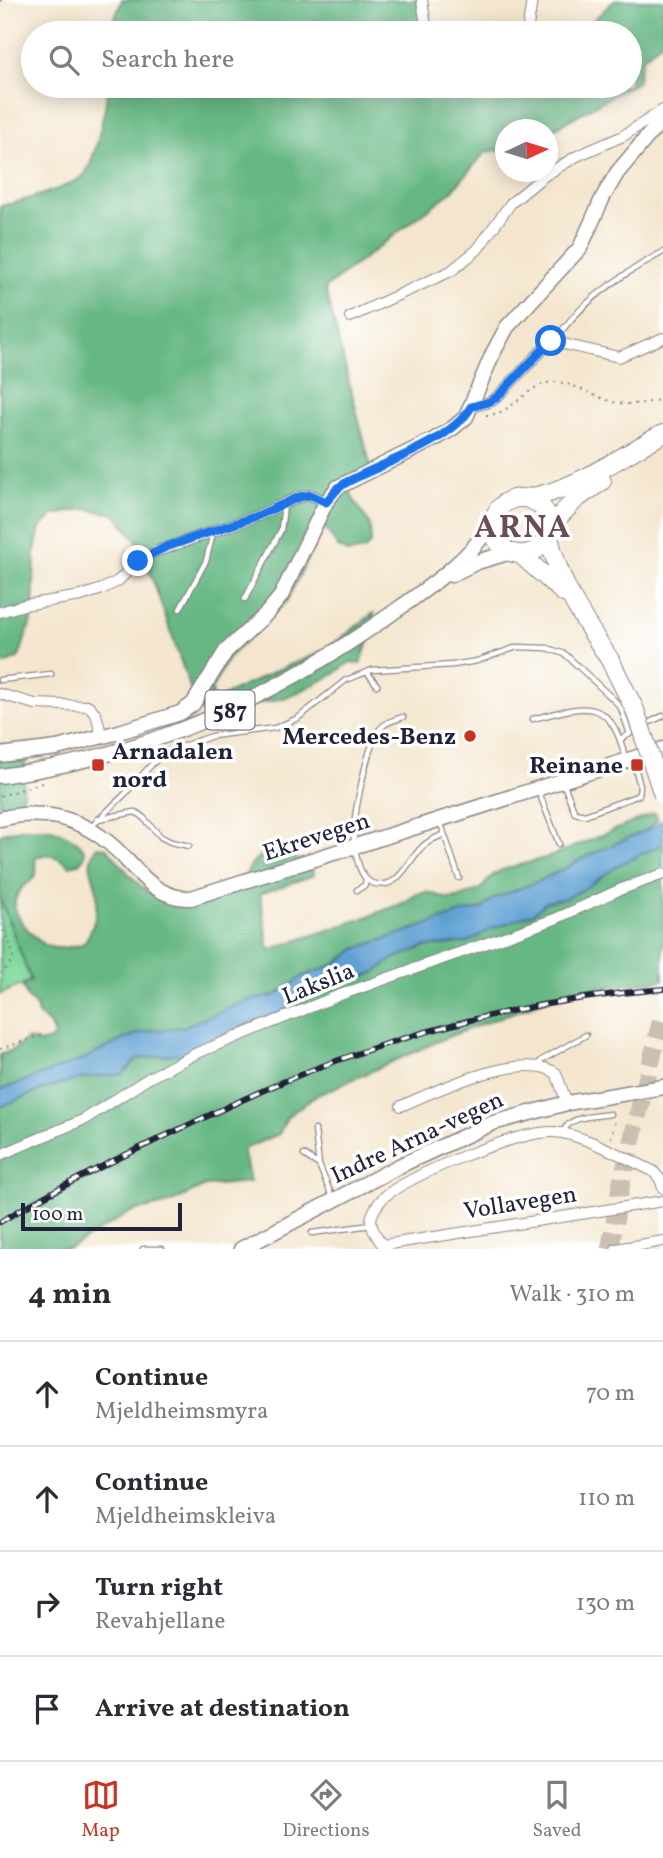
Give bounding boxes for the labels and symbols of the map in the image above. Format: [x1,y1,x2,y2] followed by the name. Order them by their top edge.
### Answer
[495,119,558,182] north arrow
[535,325,566,356] route start
[474,507,572,551] district label: ARNA
[122,545,153,576] route end
[205,690,254,730] road number: 587
[282,721,456,755] place label: Mercedes-Benz
[462,728,478,744] marker: Mercedes-Benz
[112,736,233,798] place label: Arnadalen nord
[529,750,623,784] place label: Reinane
[90,757,106,773] marker: Arnadalen nord
[629,757,645,773] marker: Reinane
[259,805,374,871] street label: Ekrevegen
[278,955,360,1015] street label: Lakslia
[326,1084,510,1194] street label: Indre Arna-vegen
[461,1178,579,1230] street label: Vollavegen
[21,1200,182,1232] scale bar

